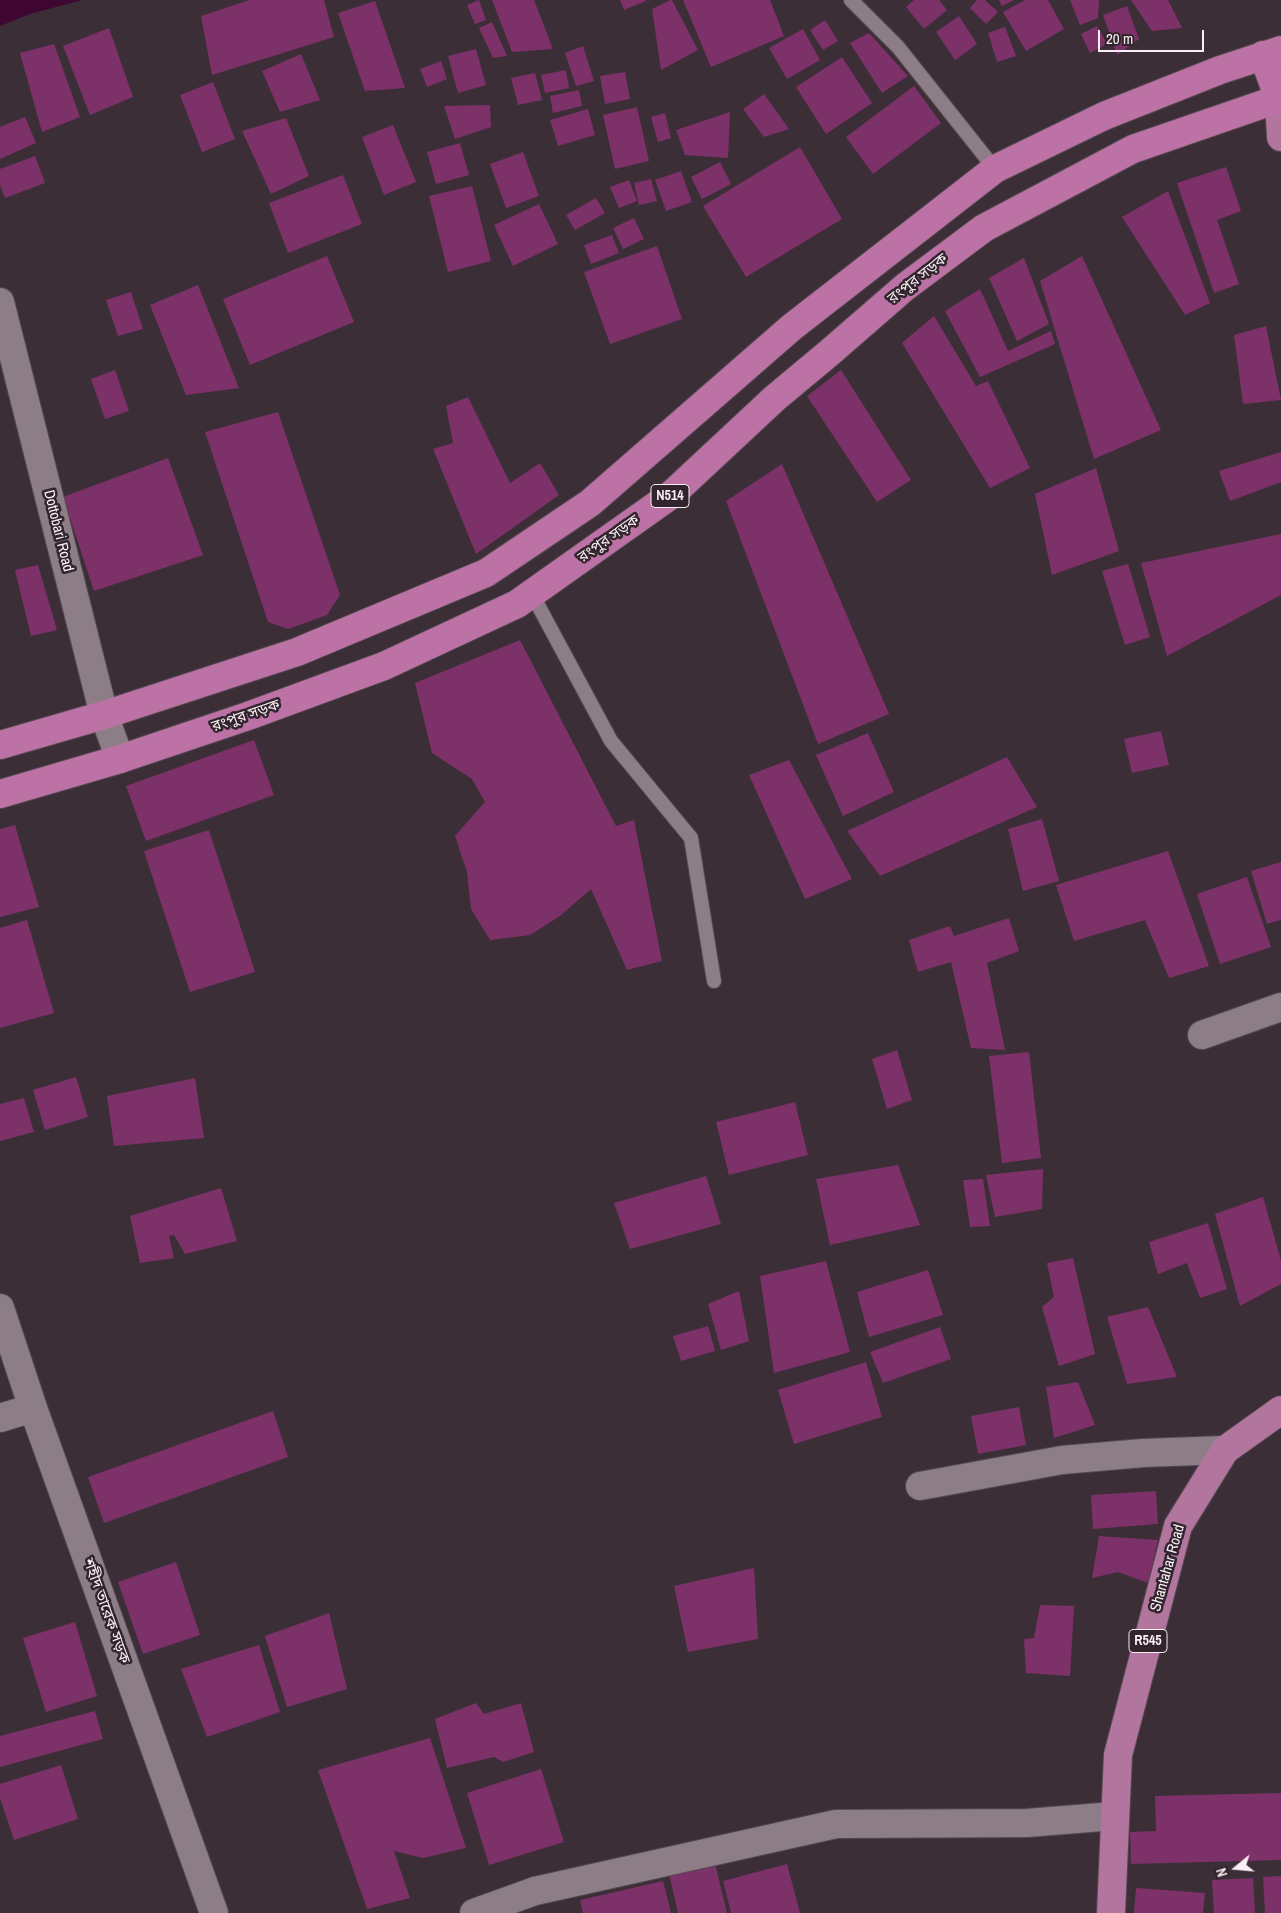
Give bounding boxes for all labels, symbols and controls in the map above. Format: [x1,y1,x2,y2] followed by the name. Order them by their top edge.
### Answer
[1101,20,1207,52] scale bar
[1106,28,1133,49] text: 20 m
[885,250,951,308] street label: রংপুর সড়ক
[651,484,689,508] road number: N514
[39,488,77,574] street label: Dottobari Road
[575,511,643,567] street label: রংপুর সড়ক
[210,696,282,736] street label: রংপুর সড়ক
[1147,1522,1189,1614] street label: Shantahar Road
[79,1556,133,1666] street label: শহীদ তারেক সড়ক
[1129,1630,1167,1652] road number: R545
[1211,1843,1261,1893] north arrow
[1212,1866,1231,1879] text: N

